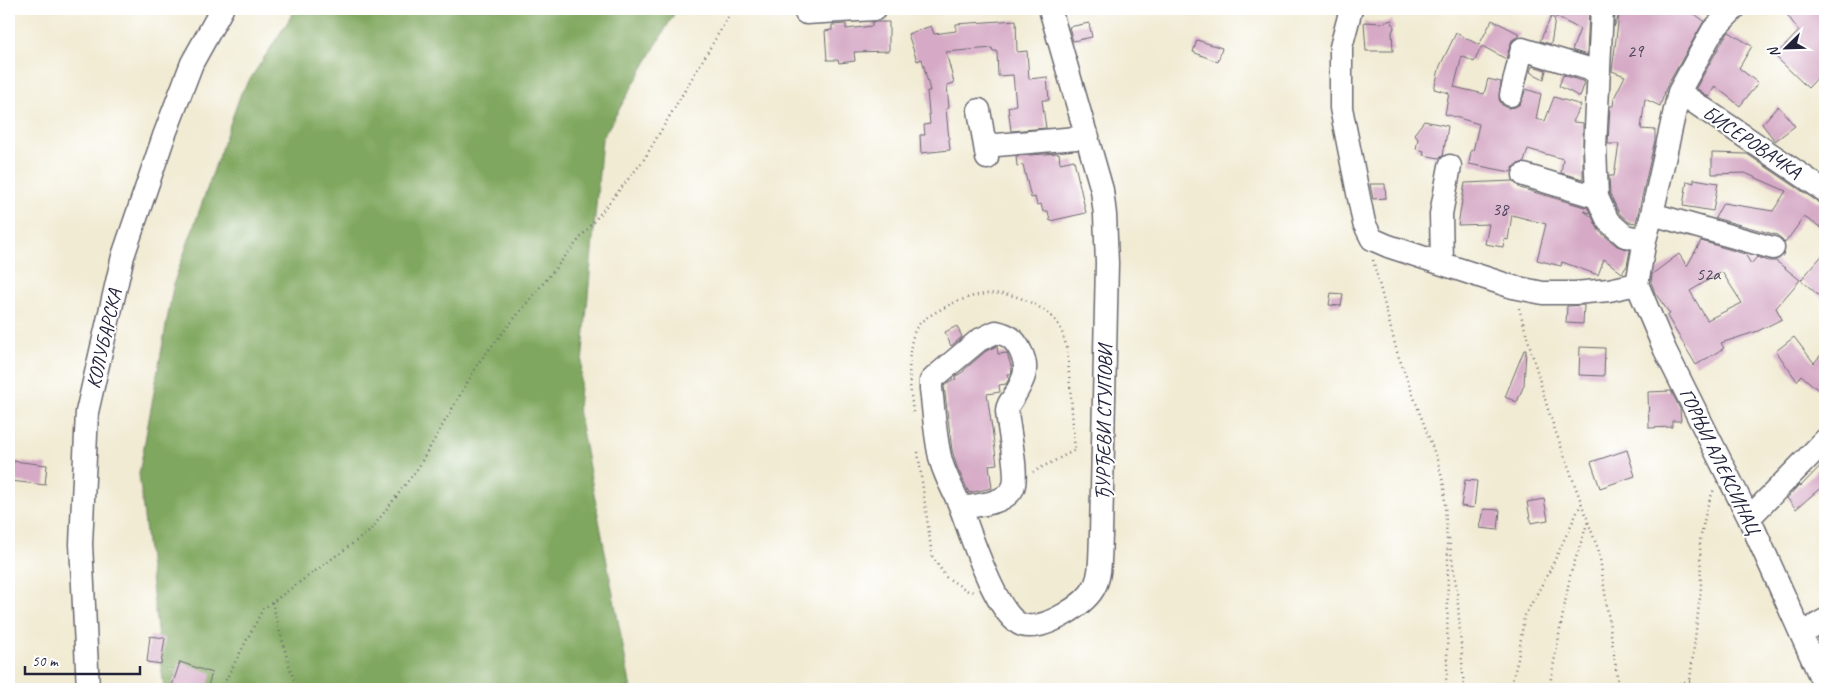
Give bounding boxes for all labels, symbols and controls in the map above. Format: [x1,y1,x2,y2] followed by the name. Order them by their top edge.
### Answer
[1762,22,1812,72] north arrow
[1627,40,1645,62] house number: 29
[1764,43,1784,60] text: N
[1698,100,1807,185] street label: БИСЕРОВАЧКА
[1492,198,1510,220] house number: 38
[1696,263,1721,285] house number: 52a
[80,286,128,391] street label: КОЛУБАРСКА
[1090,341,1119,501] street label: ЂУРЂЕВИ СТУПОВИ
[1674,384,1767,540] street label: ГОРЊИ АЛЕКСИНАЦ
[25,643,140,675] scale bar
[32,652,59,671] text: 50 m

